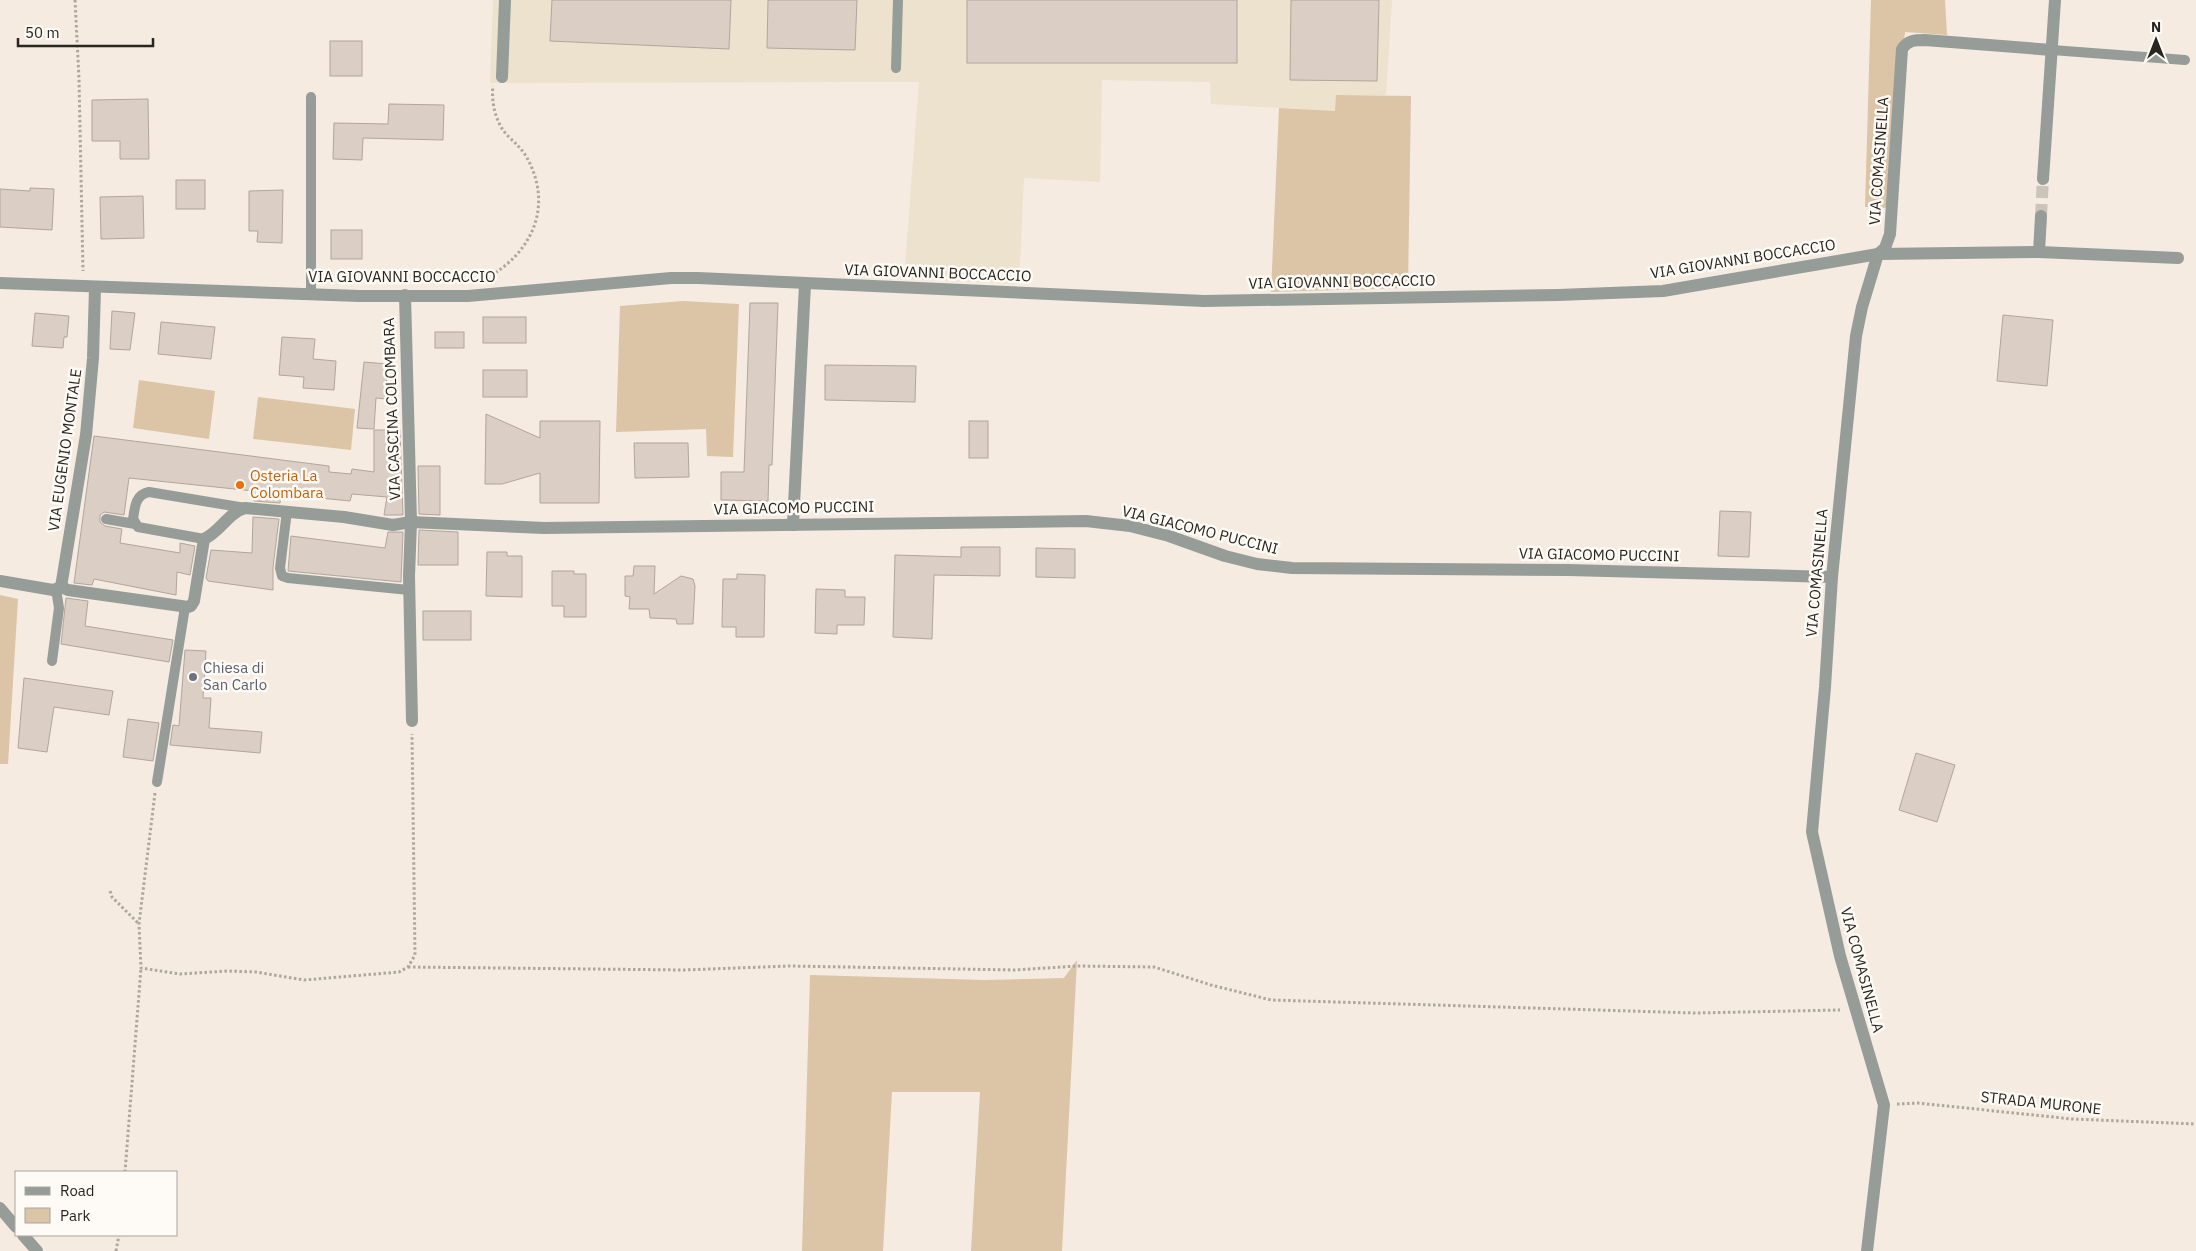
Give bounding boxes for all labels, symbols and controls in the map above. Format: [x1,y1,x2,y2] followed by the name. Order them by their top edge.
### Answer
[18,15,152,47] scale bar
[2131,15,2181,65] north arrow
[2151,18,2161,36] text: N
[25,23,60,42] text: 50 m
[1865,96,1892,226] street label: VIA COMASINELLA
[1649,234,1837,283] street label: VIA GIOVANNI BOCCACCIO
[844,260,1032,285] street label: VIA GIOVANNI BOCCACCIO
[308,267,496,286] street label: VIA GIOVANNI BOCCACCIO
[1248,270,1436,293] street label: VIA GIOVANNI BOCCACCIO
[379,317,404,501] street label: VIA CASCINA COLOMBARA
[44,367,85,532] street label: VIA EUGENIO MONTALE
[250,466,323,502] place label: Osteria La Colombara
[234,479,246,491] marker: Osteria La Colombara
[714,497,874,518] street label: VIA GIACOMO PUCCINI
[1120,501,1280,558] street label: VIA GIACOMO PUCCINI
[1801,508,1832,638] street label: VIA COMASINELLA
[1519,544,1679,565] street label: VIA GIACOMO PUCCINI
[203,658,267,694] place label: Chiesa di San Carlo
[187,671,199,683] marker: Chiesa di San Carlo
[1837,905,1888,1035] street label: VIA COMASINELLA
[1980,1087,2102,1118] street label: STRADA MURONE
[15,1171,178,1236] legend
[60,1181,95,1200] text: Road
[60,1206,90,1225] text: Park

